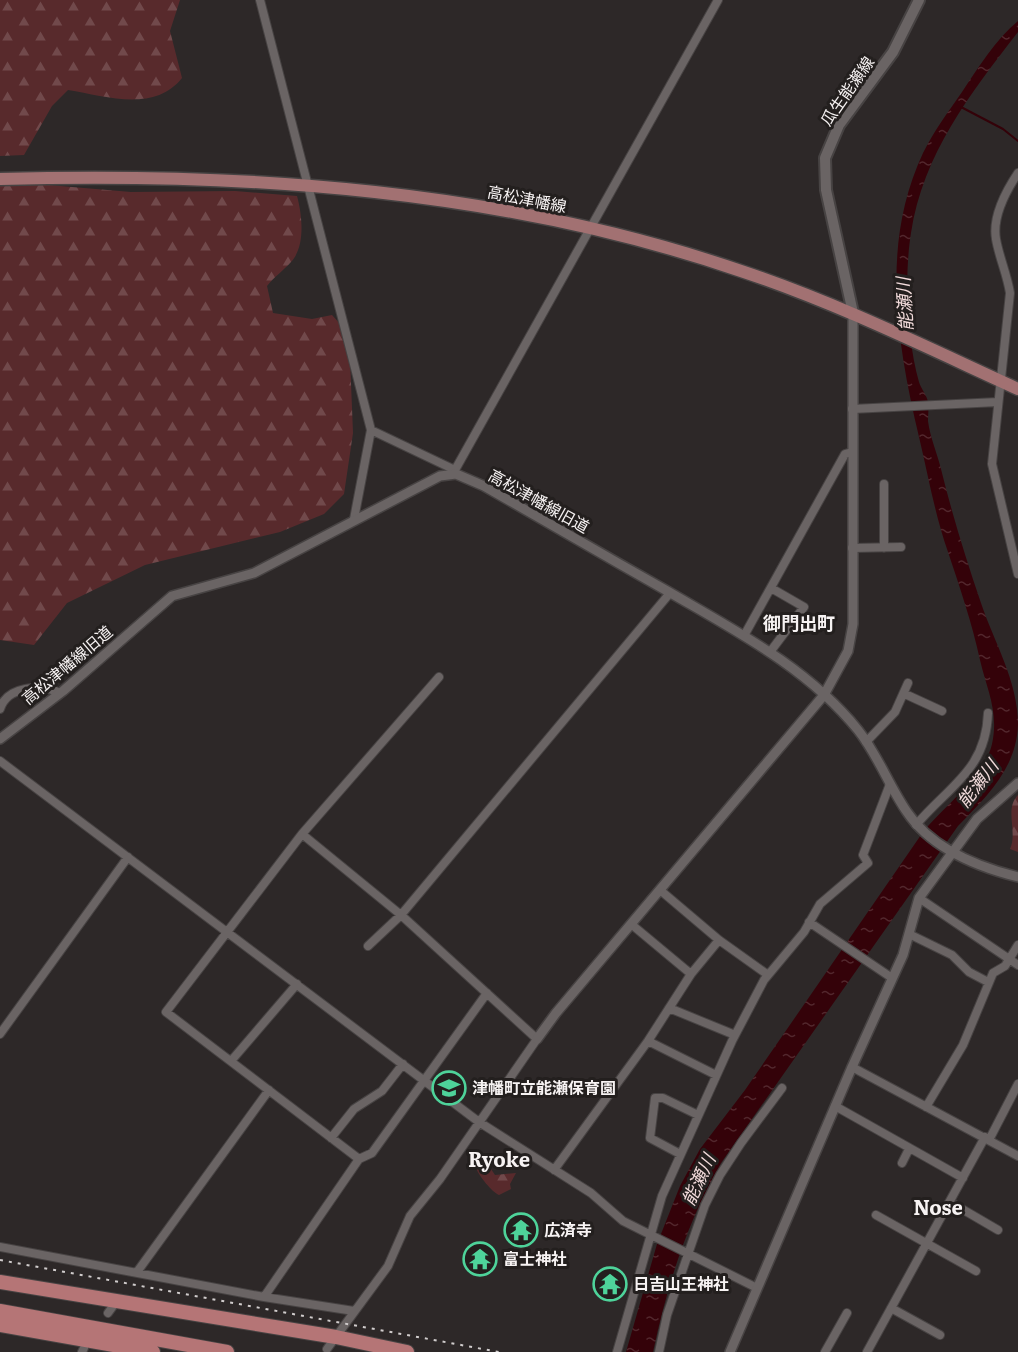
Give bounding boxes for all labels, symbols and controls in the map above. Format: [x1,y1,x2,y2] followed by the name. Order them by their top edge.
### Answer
[813,51,879,130] street label: 瓜生能瀬線
[486,179,569,217] street label: 高松津幡線
[889,274,918,332] water label: 能瀬川
[485,462,594,538] street label: 高松津幡線旧道
[762,609,835,636] district label: 御門出町
[16,619,117,709] street label: 高松津幡線旧道
[950,752,1005,813] water label: 能瀬川
[431,1070,467,1106] school or university icon: 津幡町立能瀬保育園
[472,1075,616,1099] place label: 津幡町立能瀬保育園
[468,1143,530,1173] district label: Ryoke
[674,1147,722,1210] water label: 能瀬川
[913,1191,963,1221] district label: Nose
[503,1212,539,1248] temple icon: 広済寺
[544,1217,592,1241] place label: 広済寺
[462,1241,498,1277] temple icon: 富士神社
[503,1246,567,1270] place label: 富士神社
[592,1266,628,1302] temple icon: 日吉山王神社
[633,1271,729,1295] place label: 日吉山王神社

